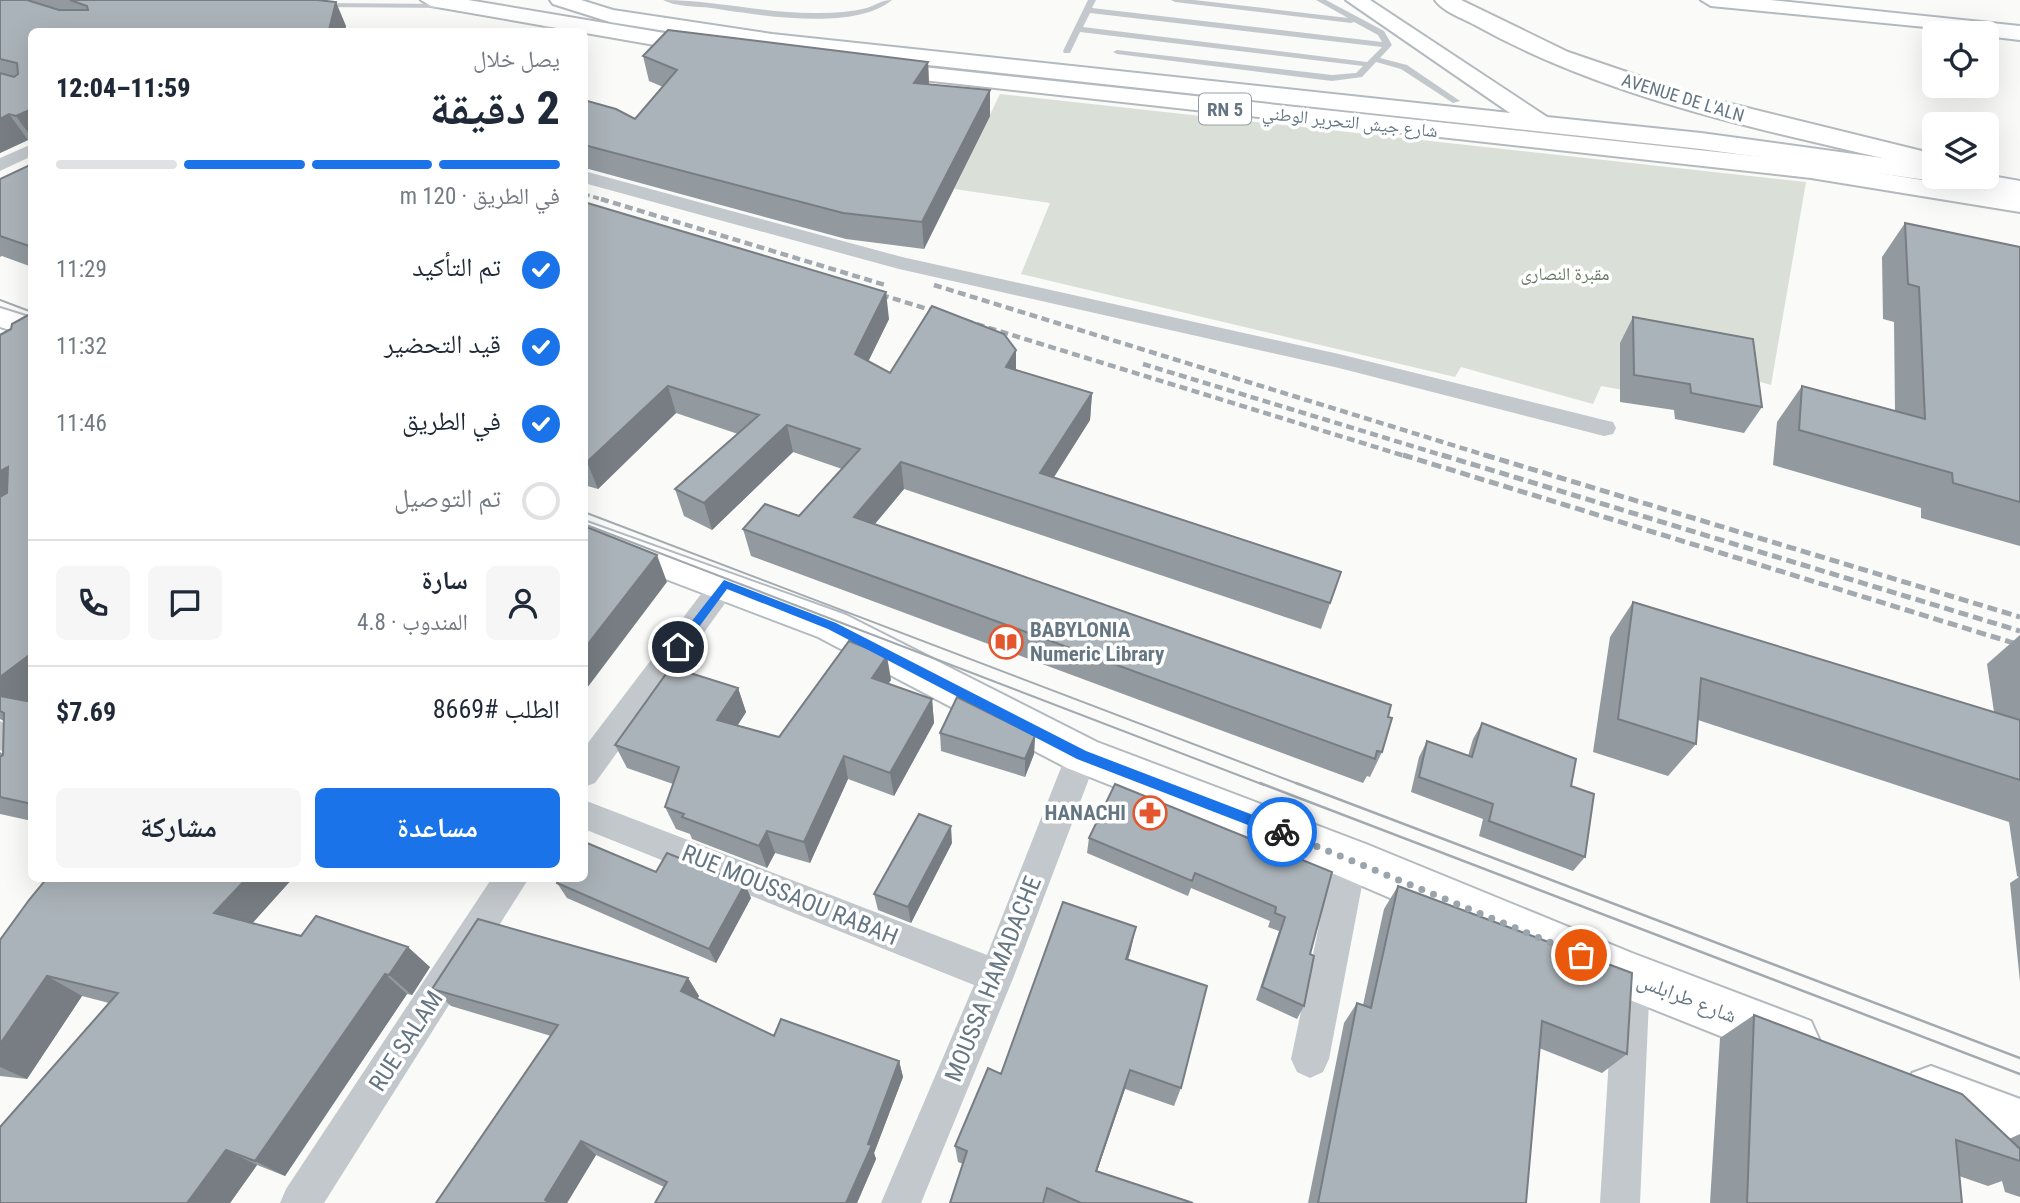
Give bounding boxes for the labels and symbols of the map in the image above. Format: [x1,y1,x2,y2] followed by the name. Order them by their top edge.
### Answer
[1619,69,1747,126] street label: AVENUE DE L'ALN
[1199,94,1251,124] road number: RN 5
[1261,102,1439,146] street label: شارع جيش التحرير الوطني
[1520,263,1610,285] park label: مقبرة النصارى
[648,617,708,677] pin
[1030,618,1165,666] place label: BABYLONIA Numeric Library
[987,623,1025,661] library icon: BABYLONIA Numeric Library
[1131,794,1169,832] pharmacy icon: HANACHI
[1247,797,1317,867] courier
[1044,801,1126,825] place label: HANACHI
[678,839,902,951] street label: RUE MOUSSAOU RABAH
[939,872,1047,1086] street label: MOUSSA HAMADACHE
[1551,925,1611,985] pin
[1634,968,1740,1029] street label: شارع طرابلس
[363,986,449,1096] street label: RUE SALAM

